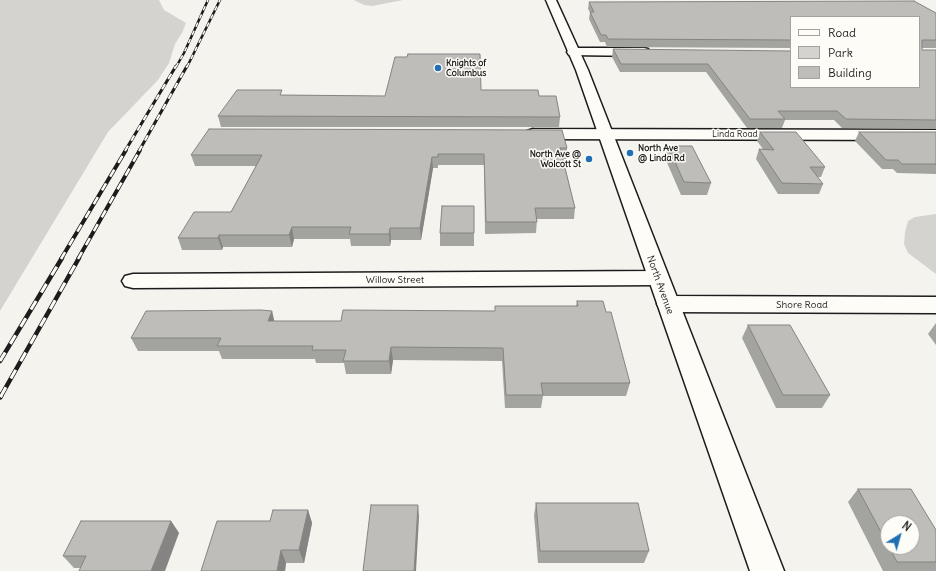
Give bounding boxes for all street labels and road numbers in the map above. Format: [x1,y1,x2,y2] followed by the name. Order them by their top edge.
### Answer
[712,129,758,139] street label: Linda Road
[644,254,676,316] street label: North Avenue
[366,274,424,286] street label: Willow Street
[776,299,828,311] street label: Shore Road

